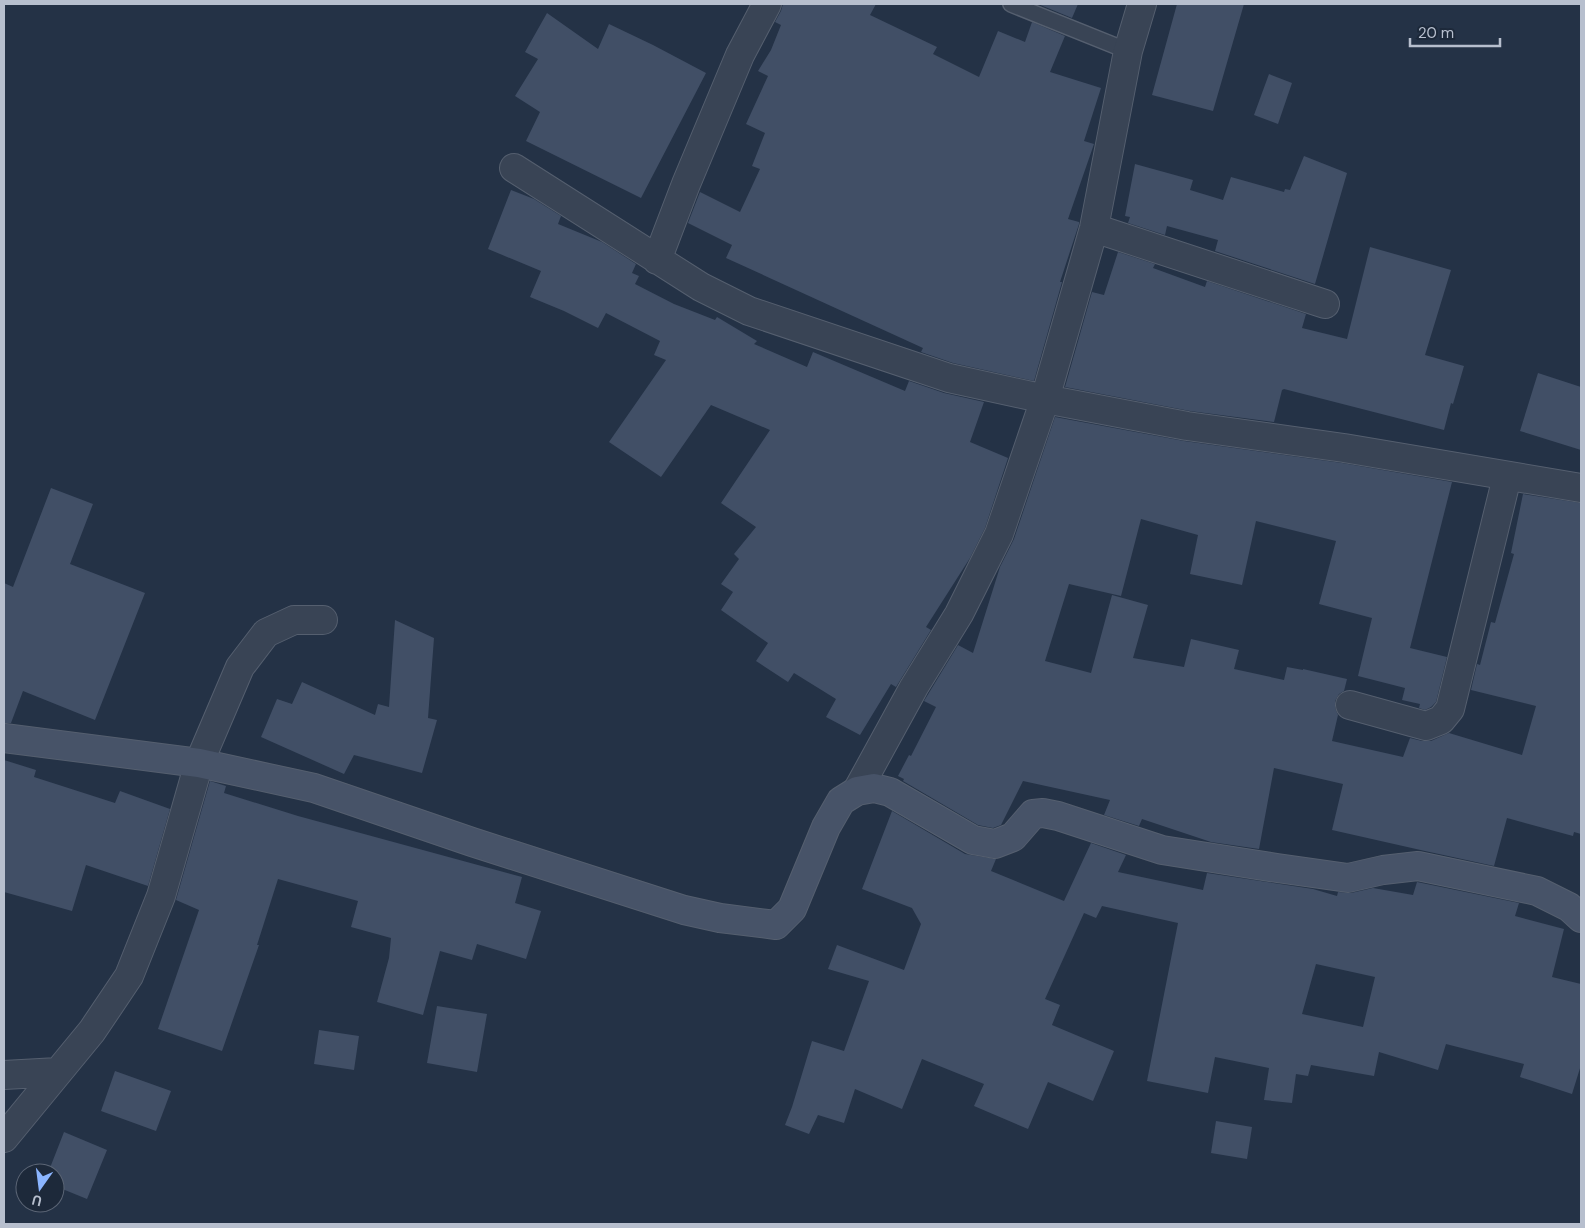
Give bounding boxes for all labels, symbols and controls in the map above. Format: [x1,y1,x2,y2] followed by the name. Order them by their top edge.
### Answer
[1410,15,1500,47] scale bar
[1418,23,1454,43] text: 20 m
[15,1163,65,1213] north arrow
[30,1191,44,1211] text: U

